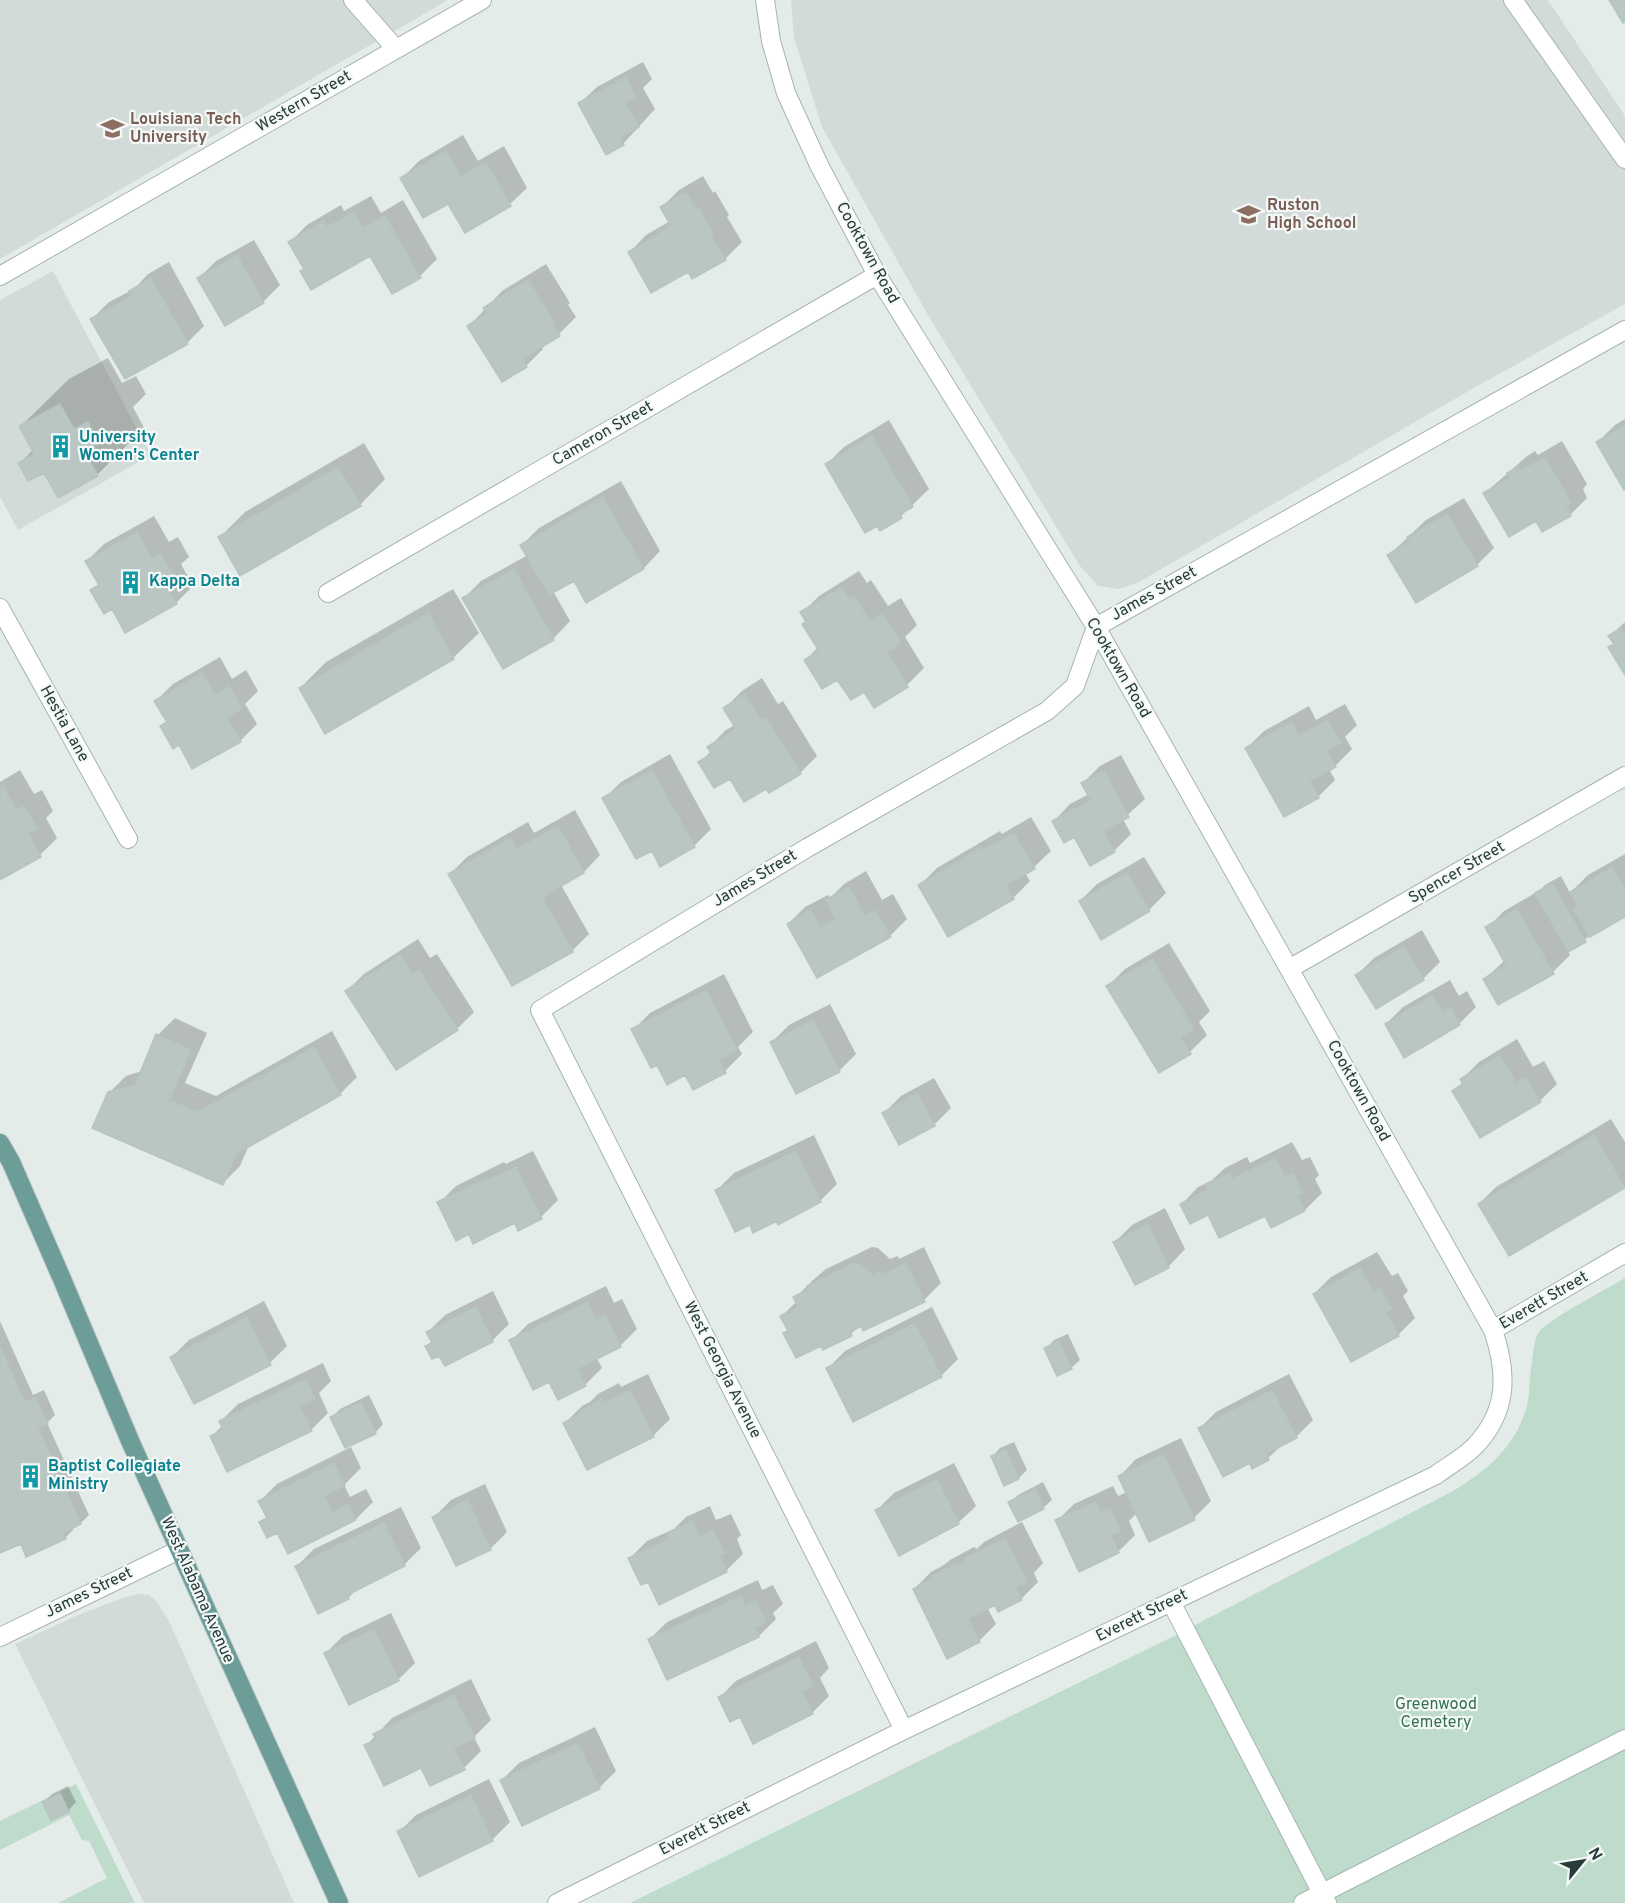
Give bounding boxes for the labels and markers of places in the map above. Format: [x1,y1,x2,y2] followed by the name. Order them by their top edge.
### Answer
[130,110,242,148] place label: Louisiana Tech University
[99,116,125,142] school or university icon: Louisiana Tech University
[1267,196,1356,234] place label: Ruston High School
[1236,202,1262,228] school or university icon: Ruston High School
[79,428,200,466] place label: University Women's Center
[48,434,74,460] building icon: University Women's Center
[118,569,144,595] building icon: Kappa Delta
[149,572,240,592] place label: Kappa Delta
[48,1457,181,1495] place label: Baptist Collegiate Ministry
[17,1463,43,1489] building icon: Baptist Collegiate Ministry

